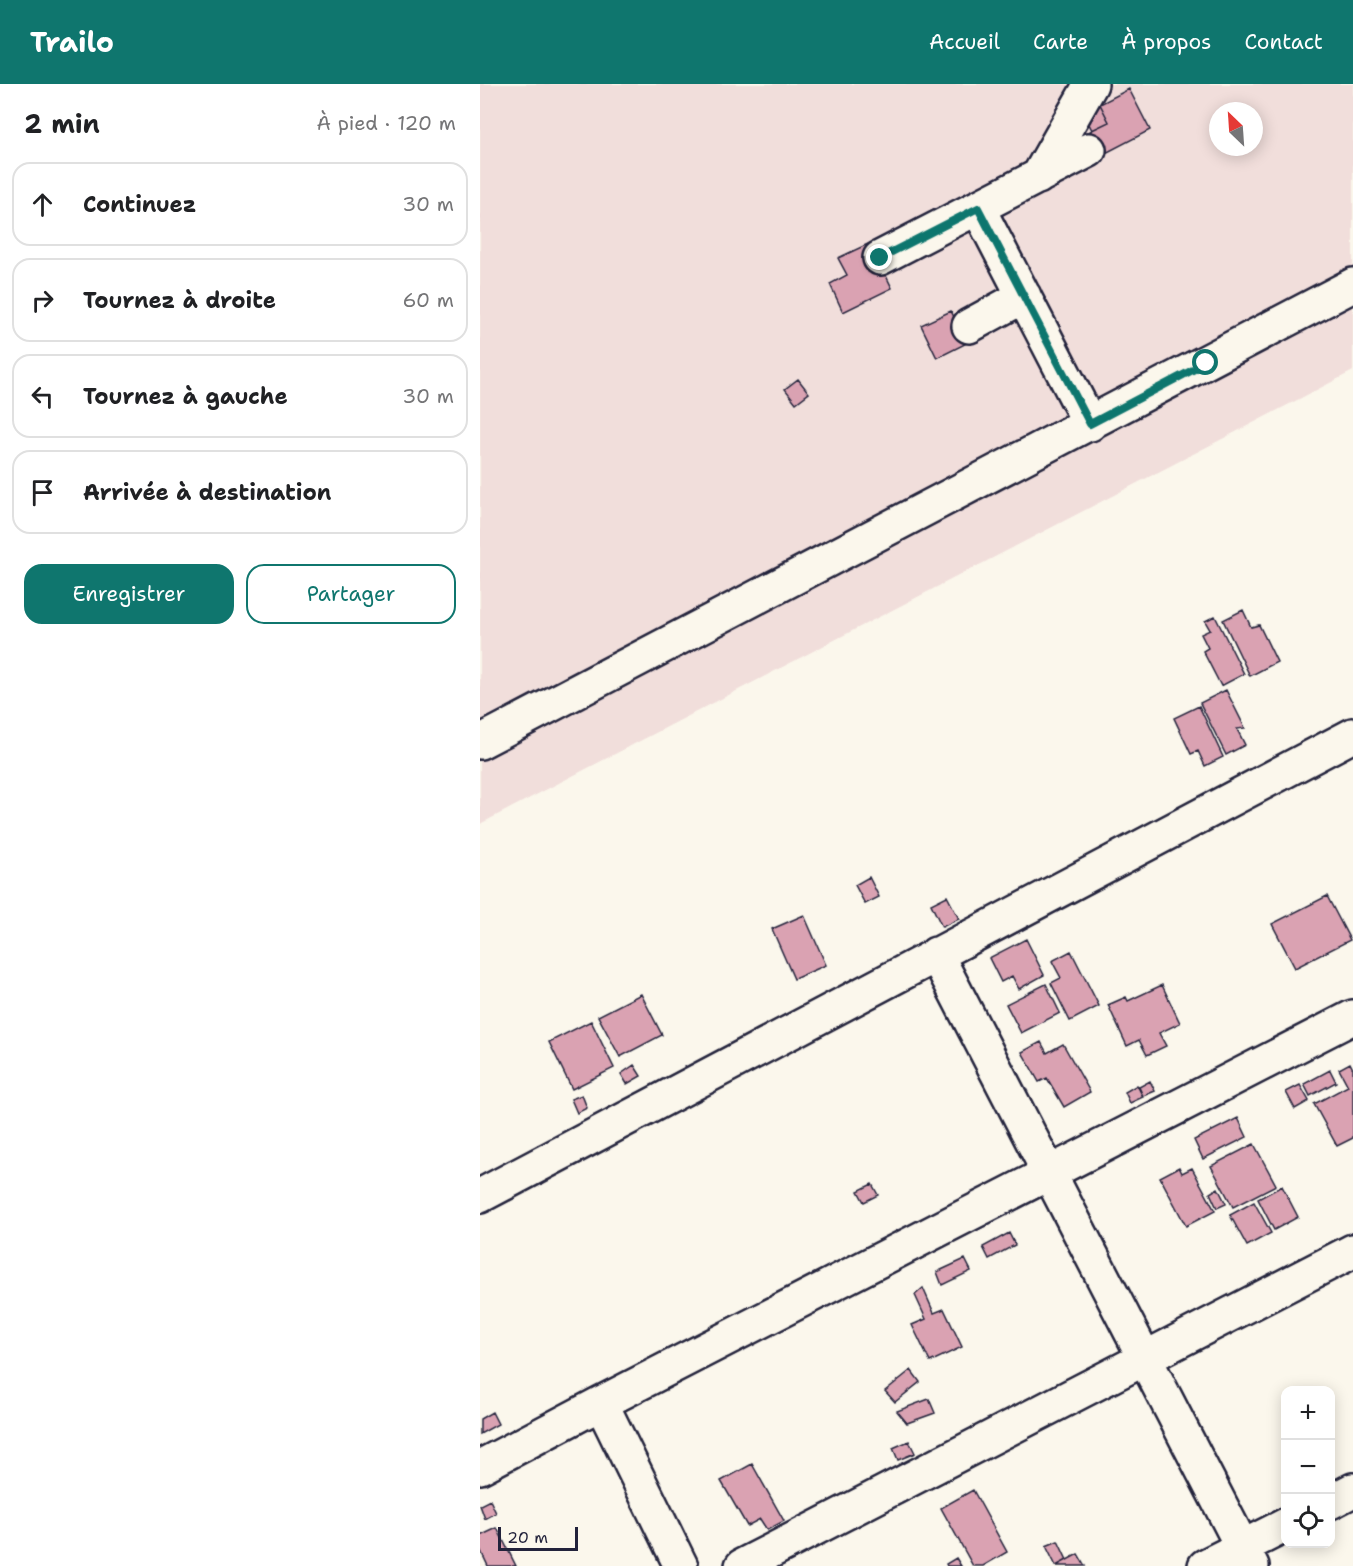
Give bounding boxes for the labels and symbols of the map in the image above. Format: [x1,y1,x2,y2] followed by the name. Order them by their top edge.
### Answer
[1209,102,1263,156] north arrow
[866,244,892,270] route end
[1192,349,1218,375] route start
[498,1524,578,1552] scale bar

